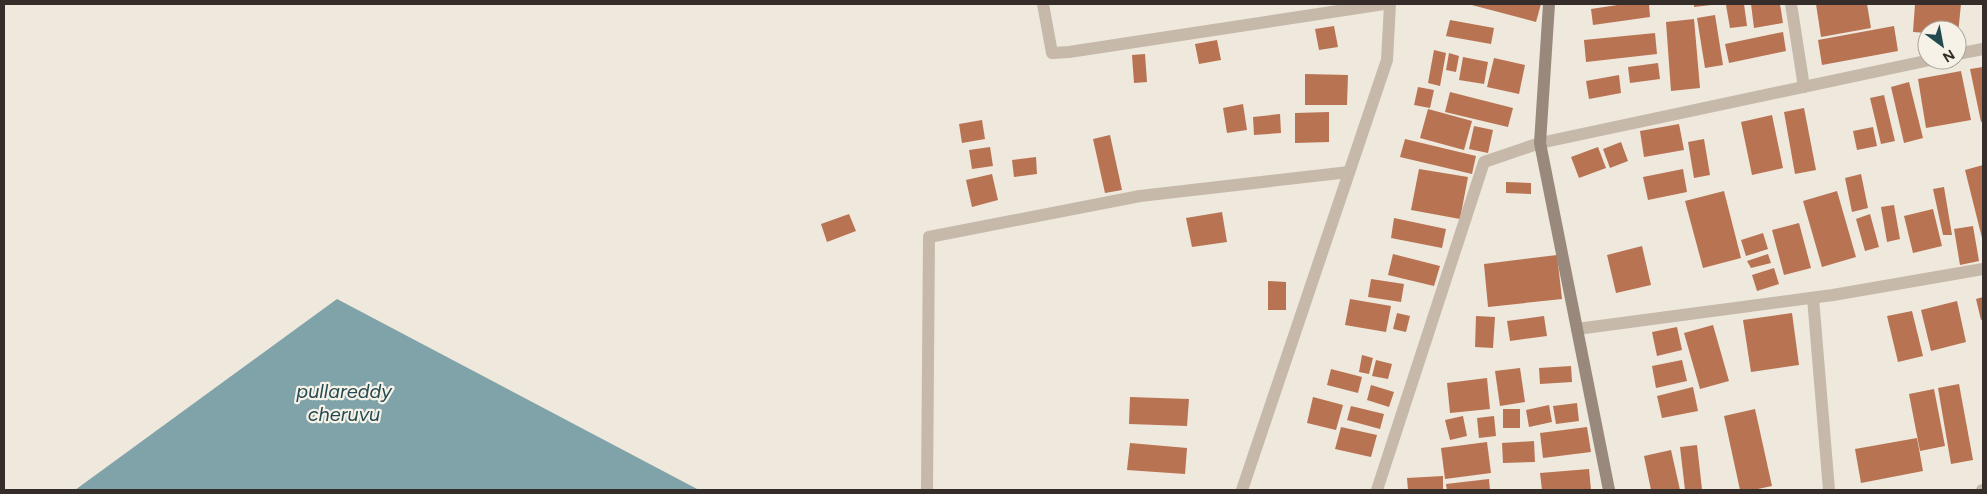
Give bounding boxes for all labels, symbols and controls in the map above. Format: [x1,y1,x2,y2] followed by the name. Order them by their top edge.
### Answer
[1917,20,1967,70] north arrow
[1940,46,1958,66] text: N
[296,379,393,426] water label: pullareddy cheruvu

